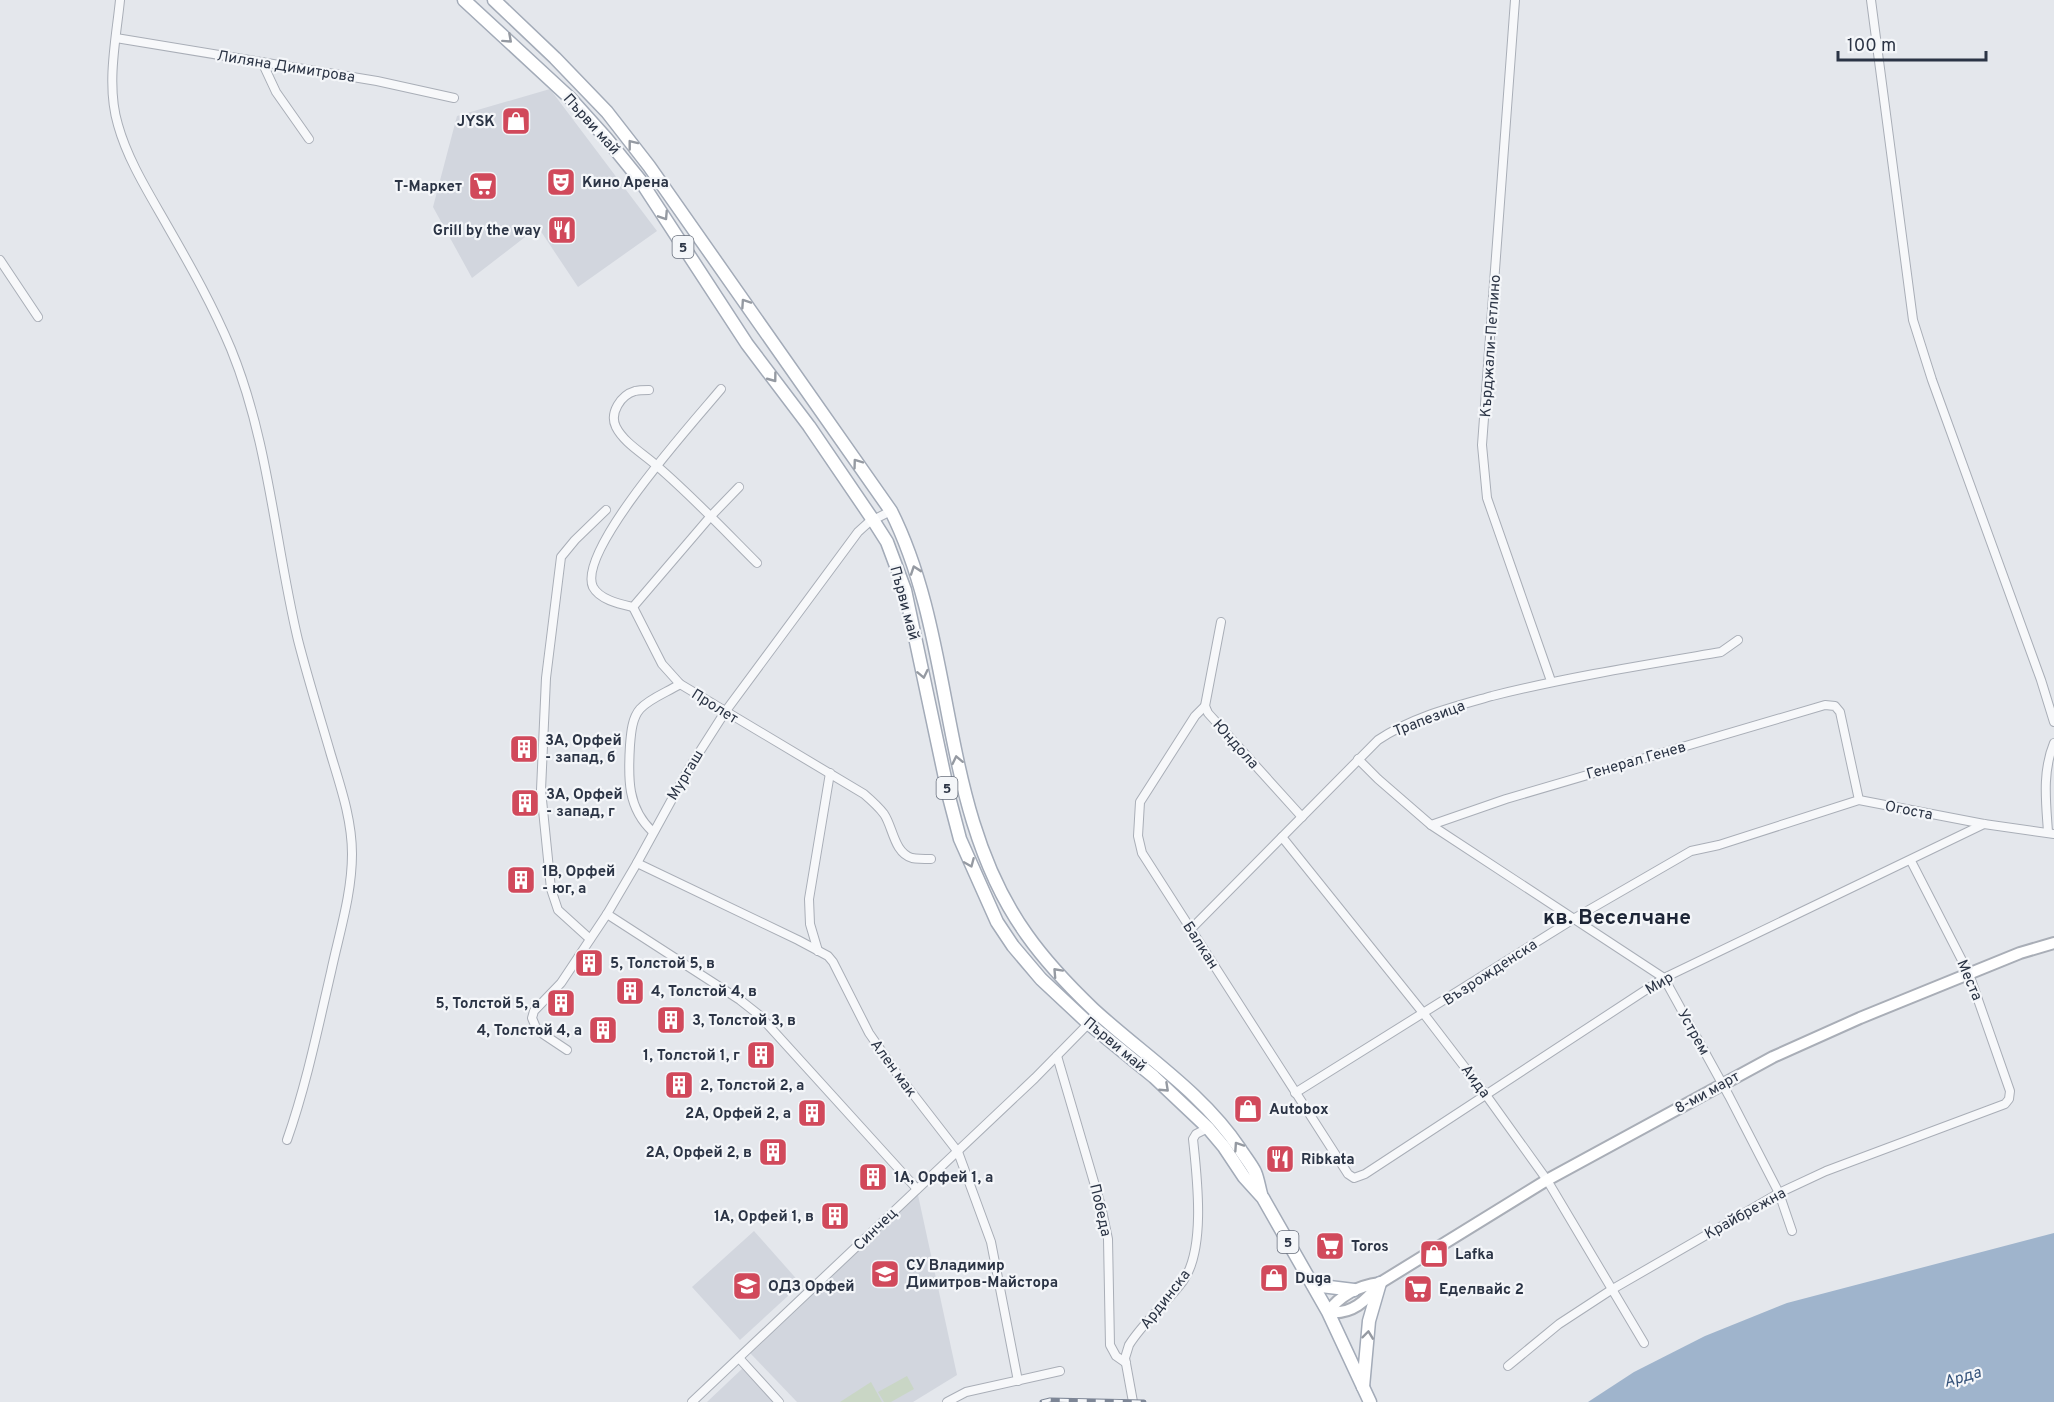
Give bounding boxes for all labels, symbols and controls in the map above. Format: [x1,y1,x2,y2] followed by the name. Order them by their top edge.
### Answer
[1838,24,1986,62] scale bar
[501,32,512,43] one-way arrow
[1847,35,1896,58] text: 100 m
[215,47,356,88] street label: Лиляна Димитрова
[558,90,623,160] street label: Първи май
[500,105,532,137] shop icon: JYSK
[457,113,495,132] place label: JYSK
[629,140,640,151] one-way arrow
[545,166,577,198] theatre icon: Кино Арена
[467,170,499,202] supermarket icon: Т-Маркет
[582,174,669,193] place label: Кино Арена
[394,178,462,197] place label: Т-Маркет
[656,210,667,221] one-way arrow
[546,214,578,246] restaurant icon: Grill by the way
[433,222,541,241] place label: Grill by the way
[672,236,694,258] road number: 5
[1477,274,1506,418] street label: Кърджали-Петлино
[741,299,752,310] one-way arrow
[766,371,777,382] one-way arrow
[853,459,864,470] one-way arrow
[885,564,923,643] street label: Първи май
[910,565,923,576] one-way arrow
[916,669,929,679] one-way arrow
[687,686,741,729] street label: Пролет
[1391,697,1468,742] street label: Трапезица
[1208,716,1262,774] street label: Юндола
[545,732,622,768] place label: 3А, Орфей - запад, б
[508,733,540,765] building icon: 3А, Орфей - запад, б
[1585,738,1688,785] street label: Генерал Генев
[664,747,709,804] street label: Мургаш
[951,755,964,765] one-way arrow
[936,777,958,799] road number: 5
[546,786,623,822] place label: 3А, Орфей - запад, г
[509,787,541,819] building icon: 3А, Орфей - запад, г
[1883,798,1934,825] street label: Огоста
[963,857,975,868] one-way arrow
[542,863,615,899] place label: 1В, Орфей - юг, а
[505,864,537,896] building icon: 1В, Орфей - юг, а
[1543,905,1691,932] district label: кв. Веселчане
[1177,919,1222,973] street label: Балкан
[1440,936,1541,1011] street label: Възрожденска
[573,947,605,979] building icon: 5, Толстой 5, в
[610,955,715,974] place label: 5, Толстой 5, в
[1952,957,1986,1004] street label: Места
[1053,968,1064,978] one-way arrow
[1642,969,1677,1000] street label: Мир
[614,975,646,1007] building icon: 4, Толстой 4, в
[651,983,757,1002] place label: 4, Толстой 4, в
[545,987,577,1019] building icon: 5, Толстой 5, а
[436,995,540,1014] place label: 5, Толстой 5, а
[655,1004,687,1036] building icon: 3, Толстой 3, в
[1672,1006,1713,1059] street label: Устрем
[692,1012,796,1031] place label: 3, Толстой 3, в
[1079,1013,1149,1077] street label: Първи май
[587,1014,619,1046] building icon: 4, Толстой 4, а
[477,1022,582,1041] place label: 4, Толстой 4, а
[865,1036,920,1101] street label: Ален мак
[745,1039,777,1071] building icon: 1, Толстой 1, г
[643,1047,740,1066] place label: 1, Толстой 1, г
[1456,1061,1494,1102] street label: Аида
[1672,1068,1744,1119] street label: 8-ми март
[663,1069,695,1101] building icon: 2, Толстой 2, а
[700,1077,804,1096] place label: 2, Толстой 2, а
[1158,1080,1169,1091] one-way arrow
[1232,1093,1264,1125] shop icon: Autobox
[796,1097,828,1129] building icon: 2А, Орфей 2, а
[1269,1101,1329,1120] place label: Autobox
[685,1105,791,1124] place label: 2А, Орфей 2, а
[757,1136,789,1168] building icon: 2А, Орфей 2, в
[1234,1141,1245,1152] one-way arrow
[1264,1143,1296,1175] restaurant icon: Ribkata
[645,1144,752,1163] place label: 2А, Орфей 2, в
[1301,1151,1355,1170] place label: Ribkata
[857,1161,889,1193] building icon: 1А, Орфей 1, а
[894,1169,993,1188] place label: 1А, Орфей 1, а
[1084,1182,1115,1239] street label: Победа
[1702,1184,1790,1244] street label: Крайбрежна
[819,1200,851,1232] building icon: 1А, Орфей 1, в
[850,1205,902,1256] street label: Синчец
[714,1208,814,1227] place label: 1А, Орфей 1, в
[1314,1230,1346,1262] supermarket icon: Toros
[1278,1231,1298,1253] road number: 5
[1351,1238,1389,1257] place label: Toros
[1418,1238,1450,1270] shop icon: Lafka
[1455,1246,1494,1265] place label: Lafka
[906,1257,1058,1293] place label: СУ Владимир Димитров-Майстора
[869,1258,901,1290] school or university icon: СУ Владимир Димитров-Майстора
[1258,1262,1290,1294] shop icon: Duga
[1137,1266,1195,1334] street label: Ардинска
[731,1270,763,1302] school or university icon: ОДЗ Орфей
[1295,1270,1331,1289] place label: Duga
[1402,1273,1434,1305] supermarket icon: Еделвайс 2
[768,1278,855,1297] place label: ОДЗ Орфей
[1439,1281,1524,1300] place label: Еделвайс 2
[1361,1330,1374,1340] one-way arrow
[1942,1363,1984,1393] water label: Арда

